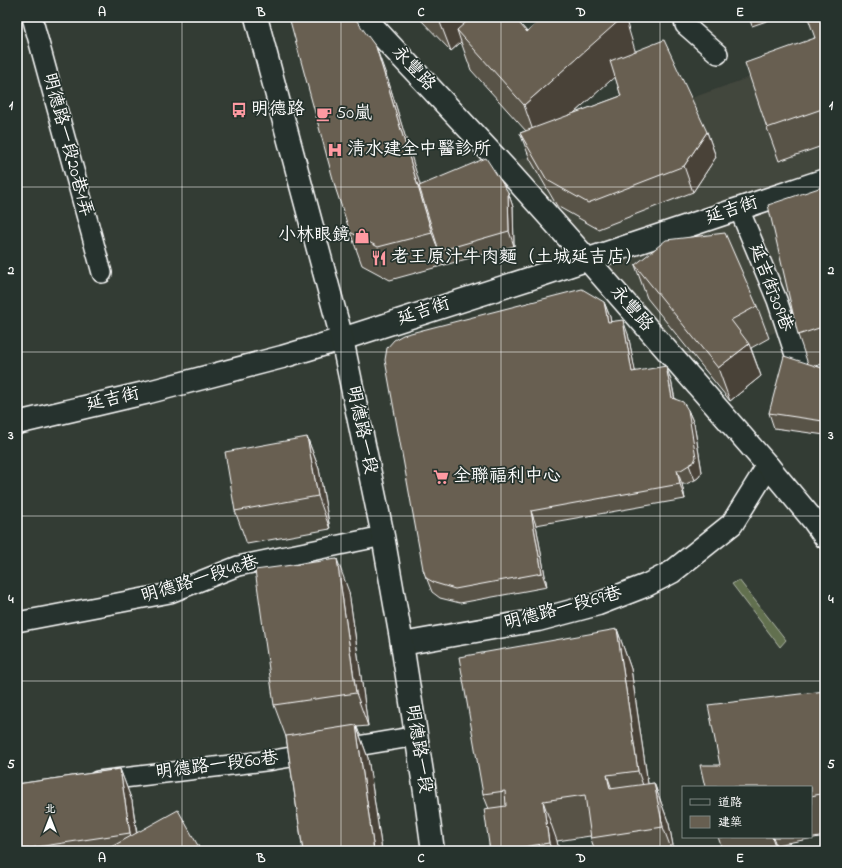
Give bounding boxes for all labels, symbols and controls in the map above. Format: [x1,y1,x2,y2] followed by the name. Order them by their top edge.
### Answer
[98,3,106,22] text: A
[256,3,266,22] text: B
[417,3,425,22] text: C
[575,3,586,22] text: D
[736,3,744,22] text: E
[385,40,441,98] street label: 永豐路
[35,70,99,220] street label: 明德路一段20巷1弄
[9,96,14,115] text: 1
[829,96,834,115] text: 1
[251,97,305,123] place label: 明德路
[230,101,248,119] bus stop icon: 明德路
[336,101,372,127] place label: 50嵐
[315,105,333,123] cafe icon: 50嵐
[347,137,491,163] place label: 清水建全中醫診所
[326,141,344,159] hospital icon: 清水建全中醫診所
[702,190,762,232] street label: 延吉街
[278,223,350,249] place label: 小林眼鏡
[353,227,371,245] shop icon: 小林眼鏡
[741,240,799,336] street label: 延吉街309巷
[391,245,643,271] place label: 老王原汁牛肉麵（土城延吉店）
[370,249,388,267] restaurant icon: 老王原汁牛肉麵（土城延吉店）
[7,261,15,280] text: 2
[827,261,835,280] text: 2
[603,280,659,338] street label: 永豐路
[394,291,454,333] street label: 延吉街
[84,381,142,419] street label: 延吉街
[339,383,383,477] street label: 明德路一段
[7,426,14,445] text: 3
[827,426,834,445] text: 3
[453,464,561,490] place label: 全聯福利中心
[432,468,450,486] supermarket icon: 全聯福利中心
[138,550,262,610] street label: 明德路一段48巷
[501,581,625,637] street label: 明德路一段69巷
[7,590,14,609] text: 4
[827,590,834,609] text: 4
[398,703,438,795] street label: 明德路一段
[154,746,280,786] street label: 明德路一段60巷
[7,755,15,774] text: 5
[827,755,835,774] text: 5
[682,786,812,838] legend
[718,794,742,812] text: 道路
[30,798,70,838] north arrow
[45,801,56,817] text: 北
[718,814,742,832] text: 建築
[98,849,106,868] text: A
[256,849,266,868] text: B
[417,849,425,868] text: C
[575,849,586,868] text: D
[736,849,744,868] text: E

